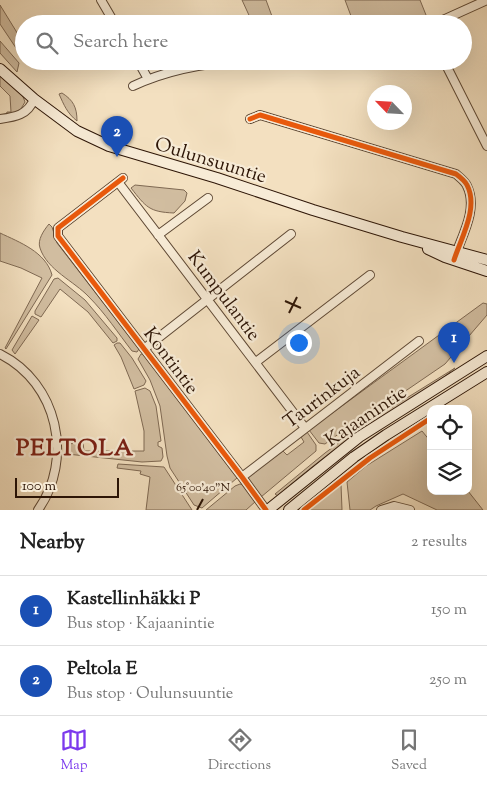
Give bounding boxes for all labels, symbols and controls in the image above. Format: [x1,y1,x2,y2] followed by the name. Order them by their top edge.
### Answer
[15,15,472,70] search box
[33,29,61,57] icon: search
[73,29,168,56] text: Search here
[367,85,412,130] north arrow
[101,116,133,157] pin: 2
[151,132,270,191] street label: Oulunsuuntie
[180,246,266,347] street label: Kumpulantie
[136,322,204,401] street label: Kontintie
[438,322,470,363] pin: 1
[286,330,312,356] your location
[278,360,367,436] street label: Taurinkuja
[320,380,413,454] street label: Kajaanintie
[427,405,472,495] map controls
[427,405,472,450] button: locate
[16,432,134,466] district label: PELTOLA
[427,450,472,495] button: layers
[15,475,119,498] scale bar
[22,477,56,497] text: 100 m
[176,479,230,497] text: 65°00'40"N
[20,528,85,558] text: Nearby
[411,531,467,554] text: 2 results
[67,586,200,613] text: Kastellinhäkki P
[33,599,39,622] text: 1
[431,599,467,622] text: 150 m
[67,613,215,636] text: Bus stop · Kajaanintie
[67,656,137,683] text: Peltola E
[32,669,40,692] text: 2
[429,669,467,692] text: 250 m
[67,683,233,706] text: Bus stop · Oulunsuuntie
[60,726,88,776] tab: Map
[208,726,271,776] tab: Directions
[391,726,427,776] tab: Saved

